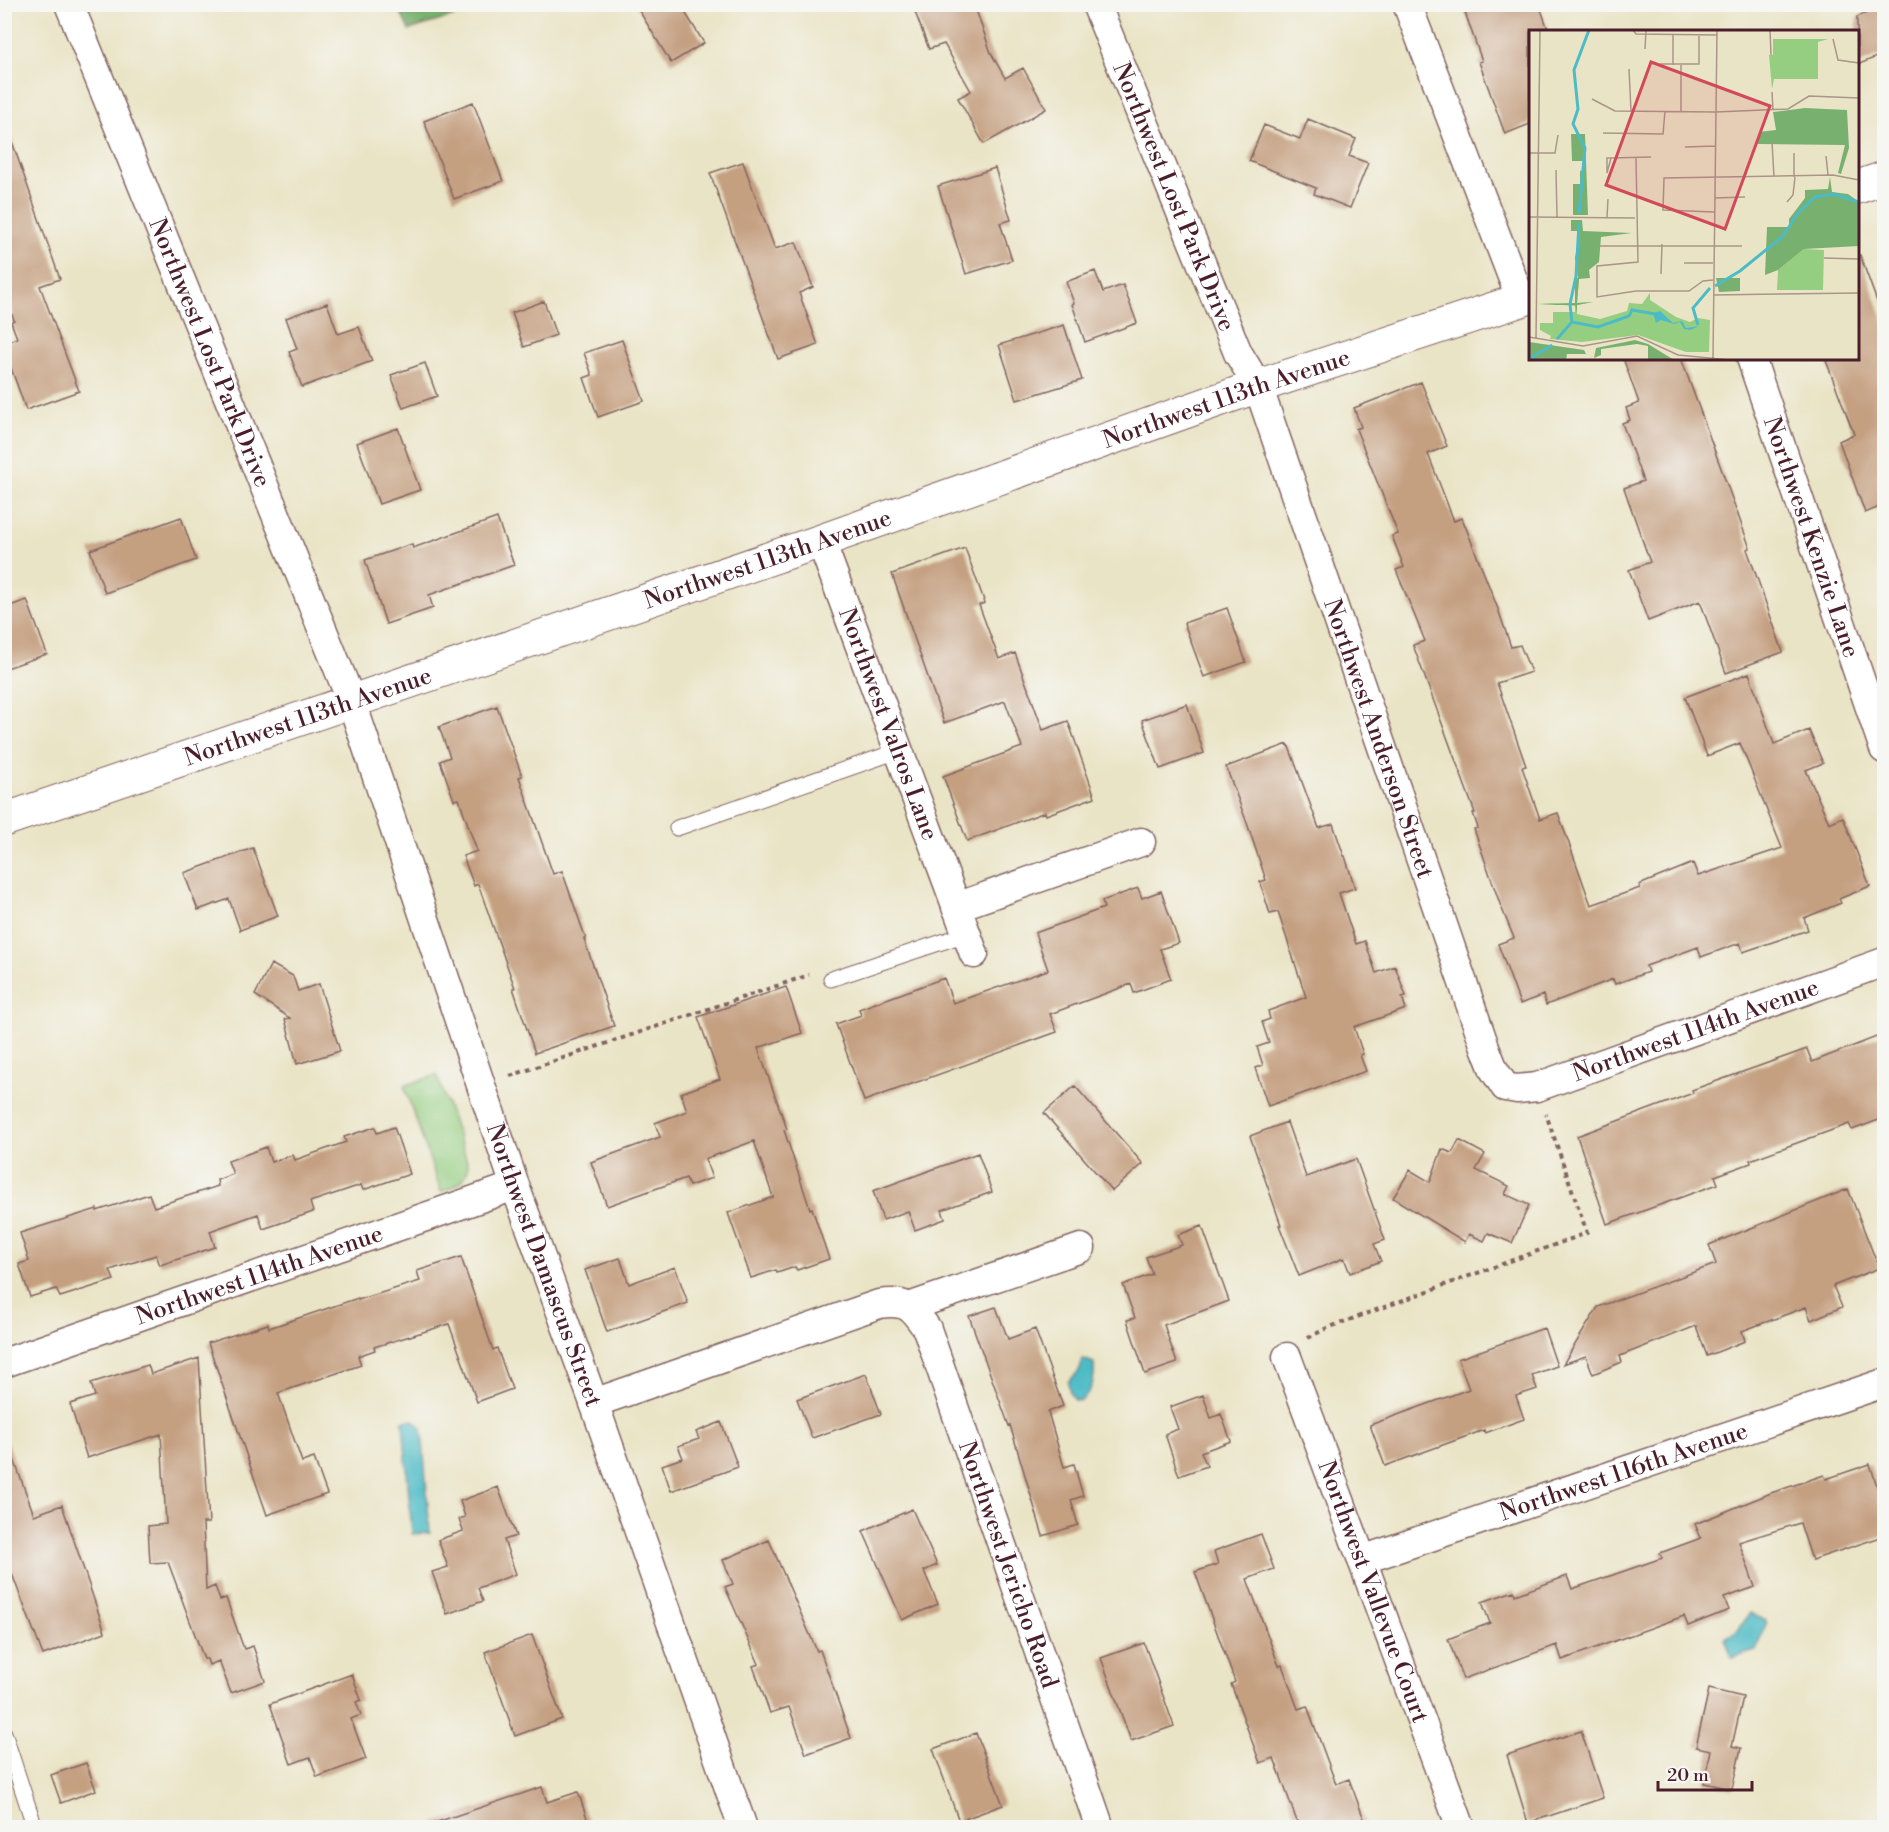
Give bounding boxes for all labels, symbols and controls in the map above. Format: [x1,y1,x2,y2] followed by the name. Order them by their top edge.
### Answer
[1529,30,1859,360] inset map
[1105,58,1242,336] street label: Northwest Lost Park Drive
[141,214,277,492] street label: Northwest Lost Park Drive
[1099,343,1354,456] street label: Northwest 113th Avenue
[1756,413,1866,662] street label: Northwest Kenzie Lane
[640,503,896,616] street label: Northwest 113th Avenue
[1316,595,1440,883] street label: Northwest Anderson Street
[831,604,945,845] street label: Northwest Valros Lane
[180,661,436,773] street label: Northwest 113th Avenue
[1569,973,1823,1089] street label: Northwest 114th Avenue
[479,1120,608,1411] street label: Northwest Damascus Street
[132,1219,387,1332] street label: Northwest 114th Avenue
[1496,1416,1752,1528] street label: Northwest 116th Avenue
[951,1437,1064,1693] street label: Northwest Jericho Road
[1311,1457,1435,1728] street label: Northwest Vallevue Court
[1658,1754,1752,1792] scale bar
[1667,1764,1709,1787] text: 20 m

